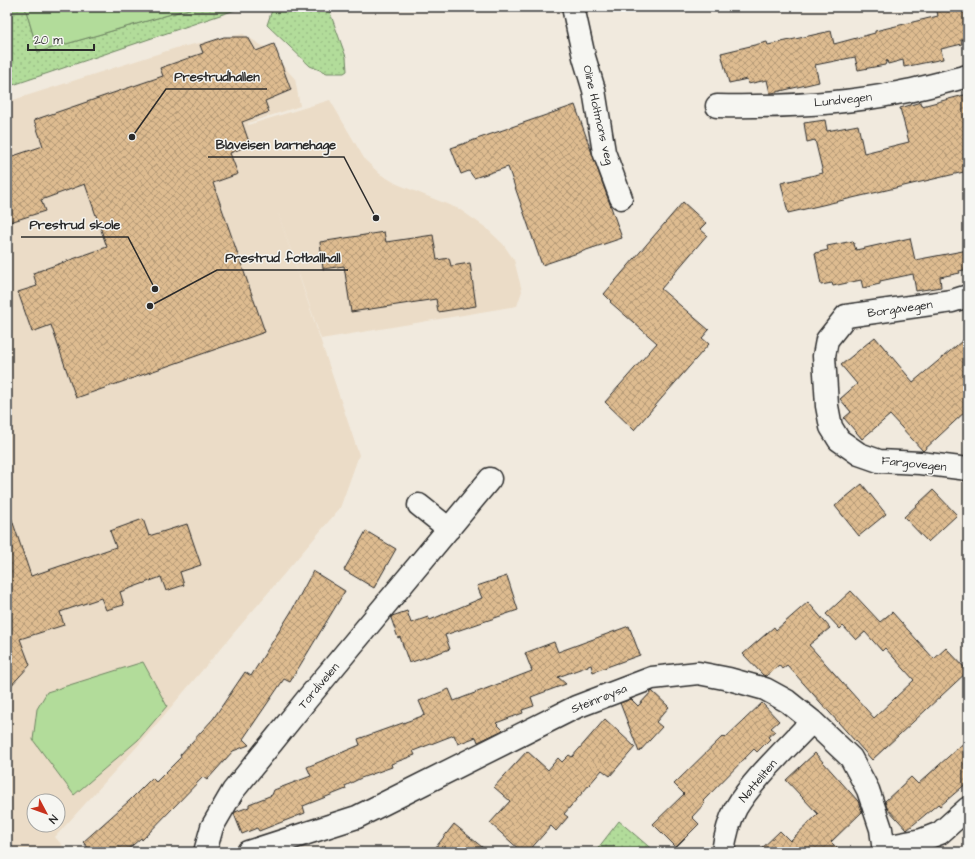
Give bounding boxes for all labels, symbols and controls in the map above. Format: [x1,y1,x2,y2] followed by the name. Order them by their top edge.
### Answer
[28,26,94,52] scale bar
[34,32,63,49] text: 20 m
[166,64,267,89] callout: Prestrudhallen
[577,64,618,167] street label: Oline Holtmons veg
[174,68,260,86] text: Prestrudhallen
[813,89,873,112] street label: Lundvegen
[208,132,344,157] callout: Blåveisen barnehage
[216,136,336,156] text: Blåveisen barnehage
[21,212,128,237] callout: Prestrud skole
[30,216,120,234] text: Prestrud skole
[217,245,348,270] callout: Prestrud fotballhall
[225,249,341,267] text: Prestrud fotballhall
[866,296,934,323] street label: Borgåvegen
[880,452,947,477] street label: Fargovegen
[295,659,343,713] street label: Tordivelen
[568,680,630,719] street label: Steinrøysa
[735,756,781,806] street label: Nøtteliten
[26,793,66,833] north arrow
[45,812,61,827] text: N

